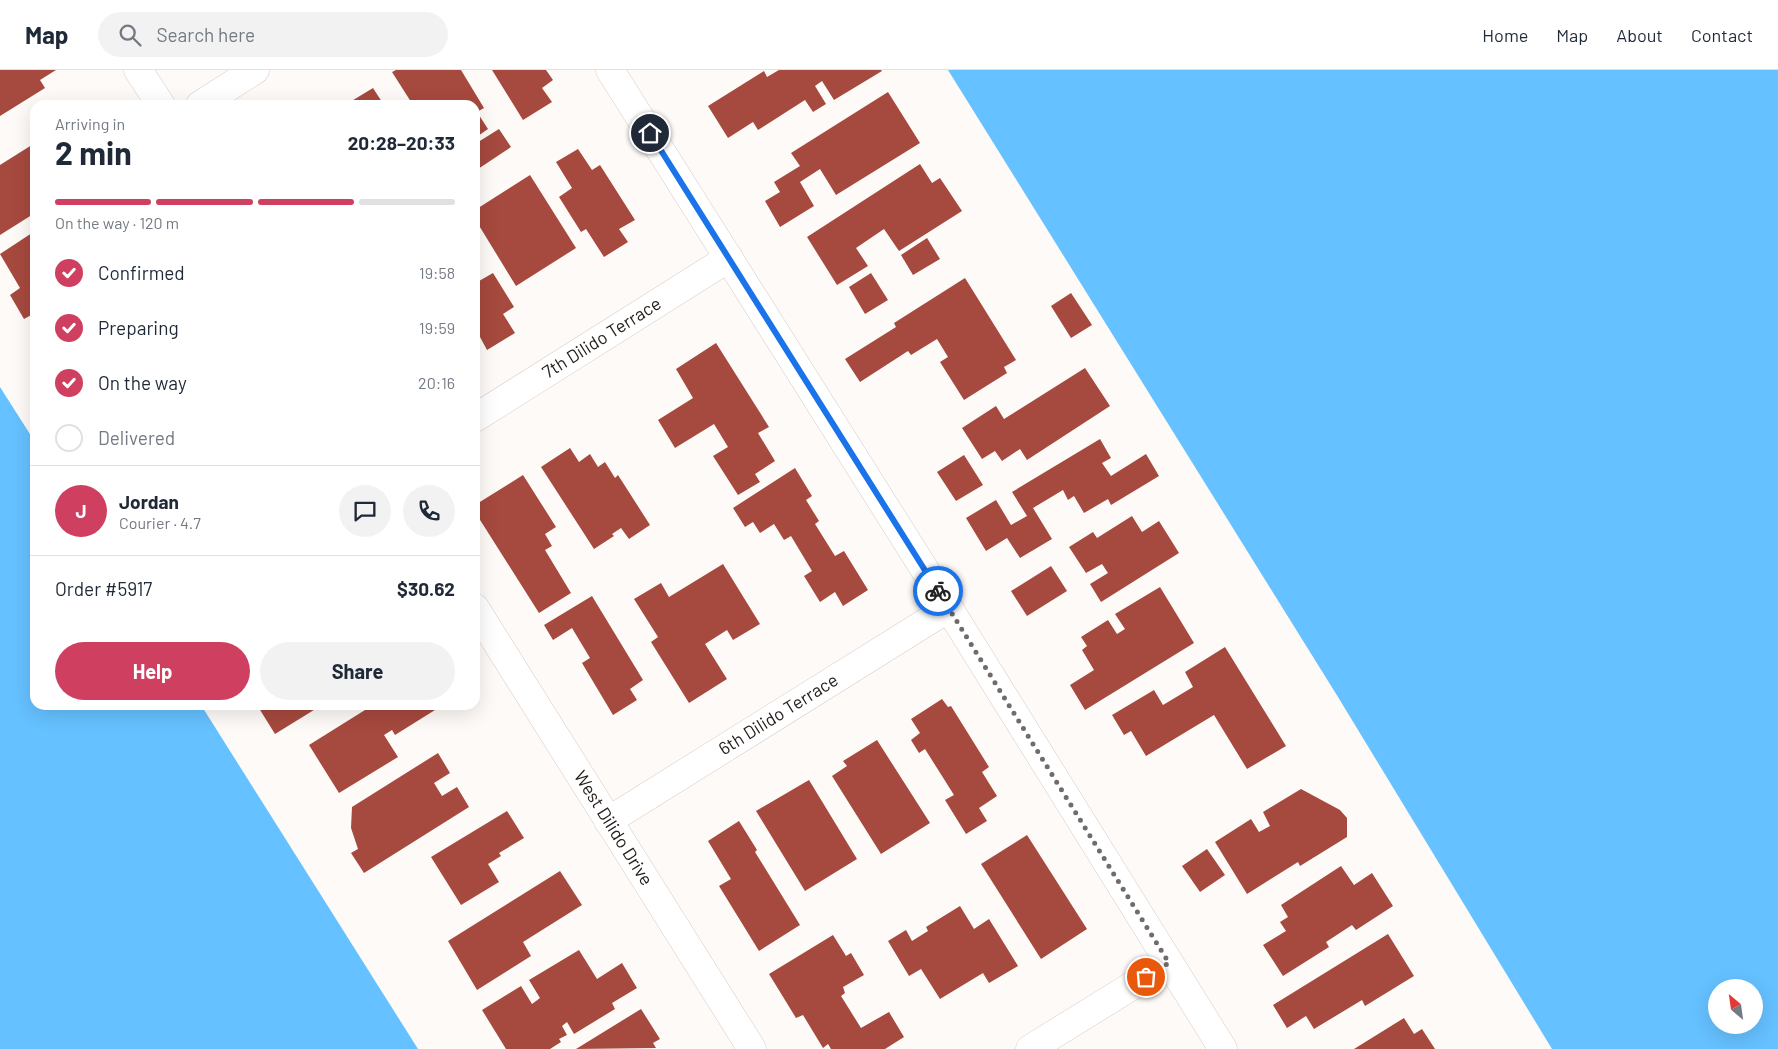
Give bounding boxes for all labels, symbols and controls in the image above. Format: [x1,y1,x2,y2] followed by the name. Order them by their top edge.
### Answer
[98,12,448,57] search box
[25,20,68,49] text: Map
[116,21,144,49] icon: search
[156,23,255,46] text: Search here
[1482,24,1528,46] text: Home
[1556,24,1588,46] text: Map
[1616,24,1663,46] text: About
[1691,24,1753,46] text: Contact
[629,112,671,154] pin
[55,114,125,133] text: Arriving in
[636,119,664,147] icon: home
[348,131,455,154] text: 20:28–20:33
[55,133,132,171] text: 2 min
[55,213,179,232] text: On the way · 120 m
[55,259,83,287] icon: check
[98,261,185,284] text: Confirmed
[419,263,455,282] text: 19:58
[538,292,665,383] street label: 7th Dilido Terrace
[55,314,83,342] icon: check
[98,316,179,339] text: Preparing
[419,318,455,337] text: 19:59
[55,369,83,397] icon: check
[98,371,187,394] text: On the way
[418,373,455,392] text: 20:16
[98,426,175,449] text: Delivered
[339,485,391,537] button: chat
[403,485,455,537] button: phone
[119,490,179,513] text: Jordan
[75,499,87,522] text: J
[119,513,201,532] text: Courier · 4.7
[913,566,963,616] courier
[55,577,152,600] text: Order #5917
[397,577,455,600] text: $30.62
[924,577,952,605] icon: bike
[55,642,250,700] button: Help
[260,642,455,700] button: Share
[714,668,842,759] street label: 6th Dilido Terrace
[570,766,658,889] street label: West Dilido Drive
[1125,956,1167,998] pin
[1132,963,1160,991] icon: bag
[1708,979,1762,1034] north arrow
[1708,979,1763,1034] map controls

